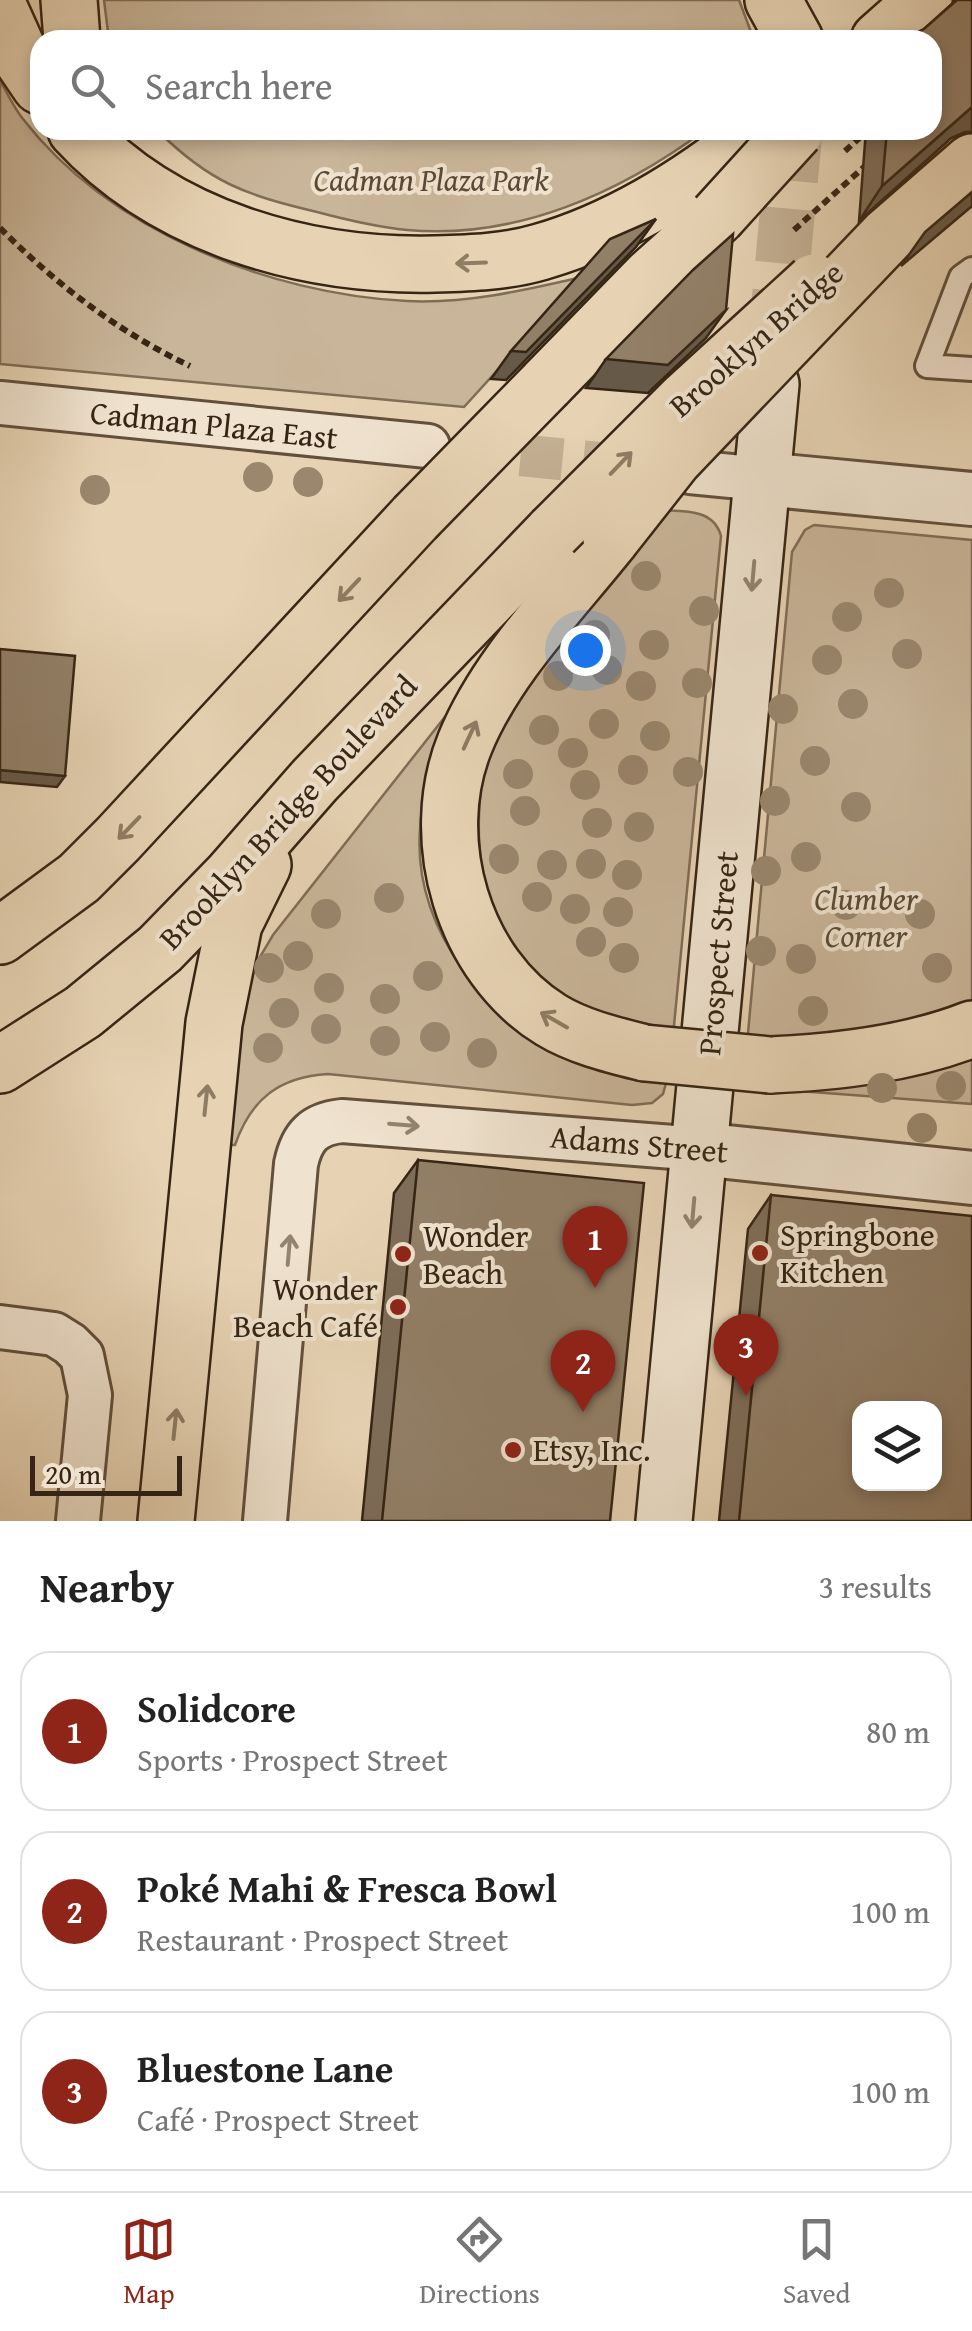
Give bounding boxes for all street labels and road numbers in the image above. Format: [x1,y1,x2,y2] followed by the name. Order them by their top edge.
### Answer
[658,249,853,428] street label: Brooklyn Bridge
[88,388,340,461] street label: Cadman Plaza East
[147,664,428,960] street label: Brooklyn Bridge Boulevard
[685,849,750,1057] street label: Prospect Street
[548,1112,730,1175] street label: Adams Street

